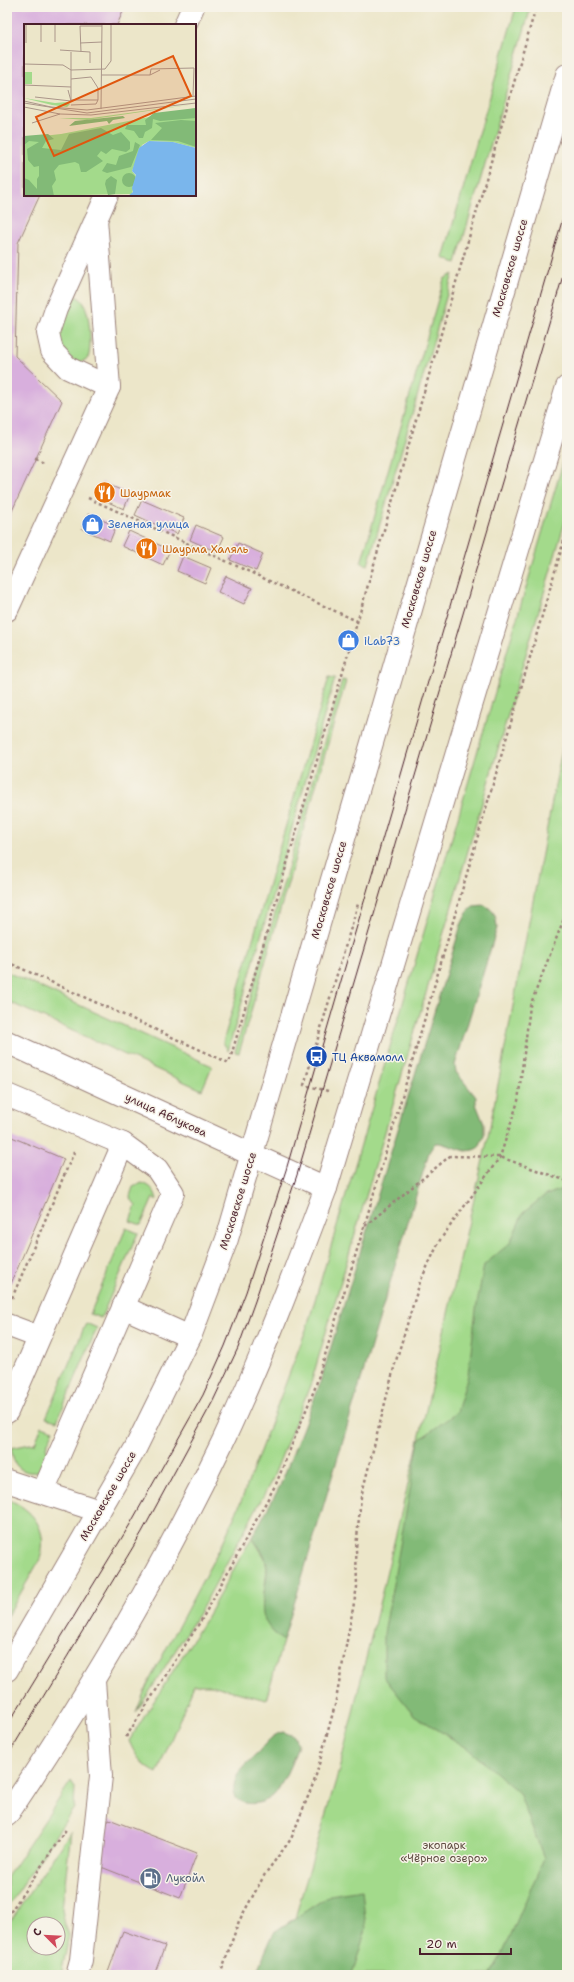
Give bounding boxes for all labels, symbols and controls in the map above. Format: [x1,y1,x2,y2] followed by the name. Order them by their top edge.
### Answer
[24,24,196,196] inset map
[489,217,531,319] street label: Московское шоссе
[92,480,118,506] restaurant icon: Шаурмак
[120,486,171,501] place label: Шаурмак
[79,511,105,537] shop icon: Зеленая улица
[108,517,189,532] place label: Зеленая улица
[398,528,440,630] street label: Московское шоссе
[133,536,159,562] restaurant icon: Шаурма Халяль
[162,542,249,557] place label: Шаурма Халяль
[335,628,361,654] shop icon: iLab73
[364,634,400,649] place label: iLab73
[308,839,350,941] street label: Московское шоссе
[304,1044,330,1070] bus stop icon: ТЦ Аквамолл
[332,1050,404,1065] place label: ТЦ Аквамолл
[123,1089,209,1141] street label: улица Аблукова
[216,1150,260,1252] street label: Московское шоссе
[76,1448,140,1544] street label: Московское шоссе
[401,1838,487,1866] park label: экопарк «Чёрное озеро»
[138,1865,164,1891] fuel station icon: Лукойл
[166,1871,205,1886] place label: Лукойл
[26,1916,66,1956] north arrow
[29,1926,46,1938] text: С
[420,1930,511,1956] scale bar
[426,1936,457,1952] text: 20 m

